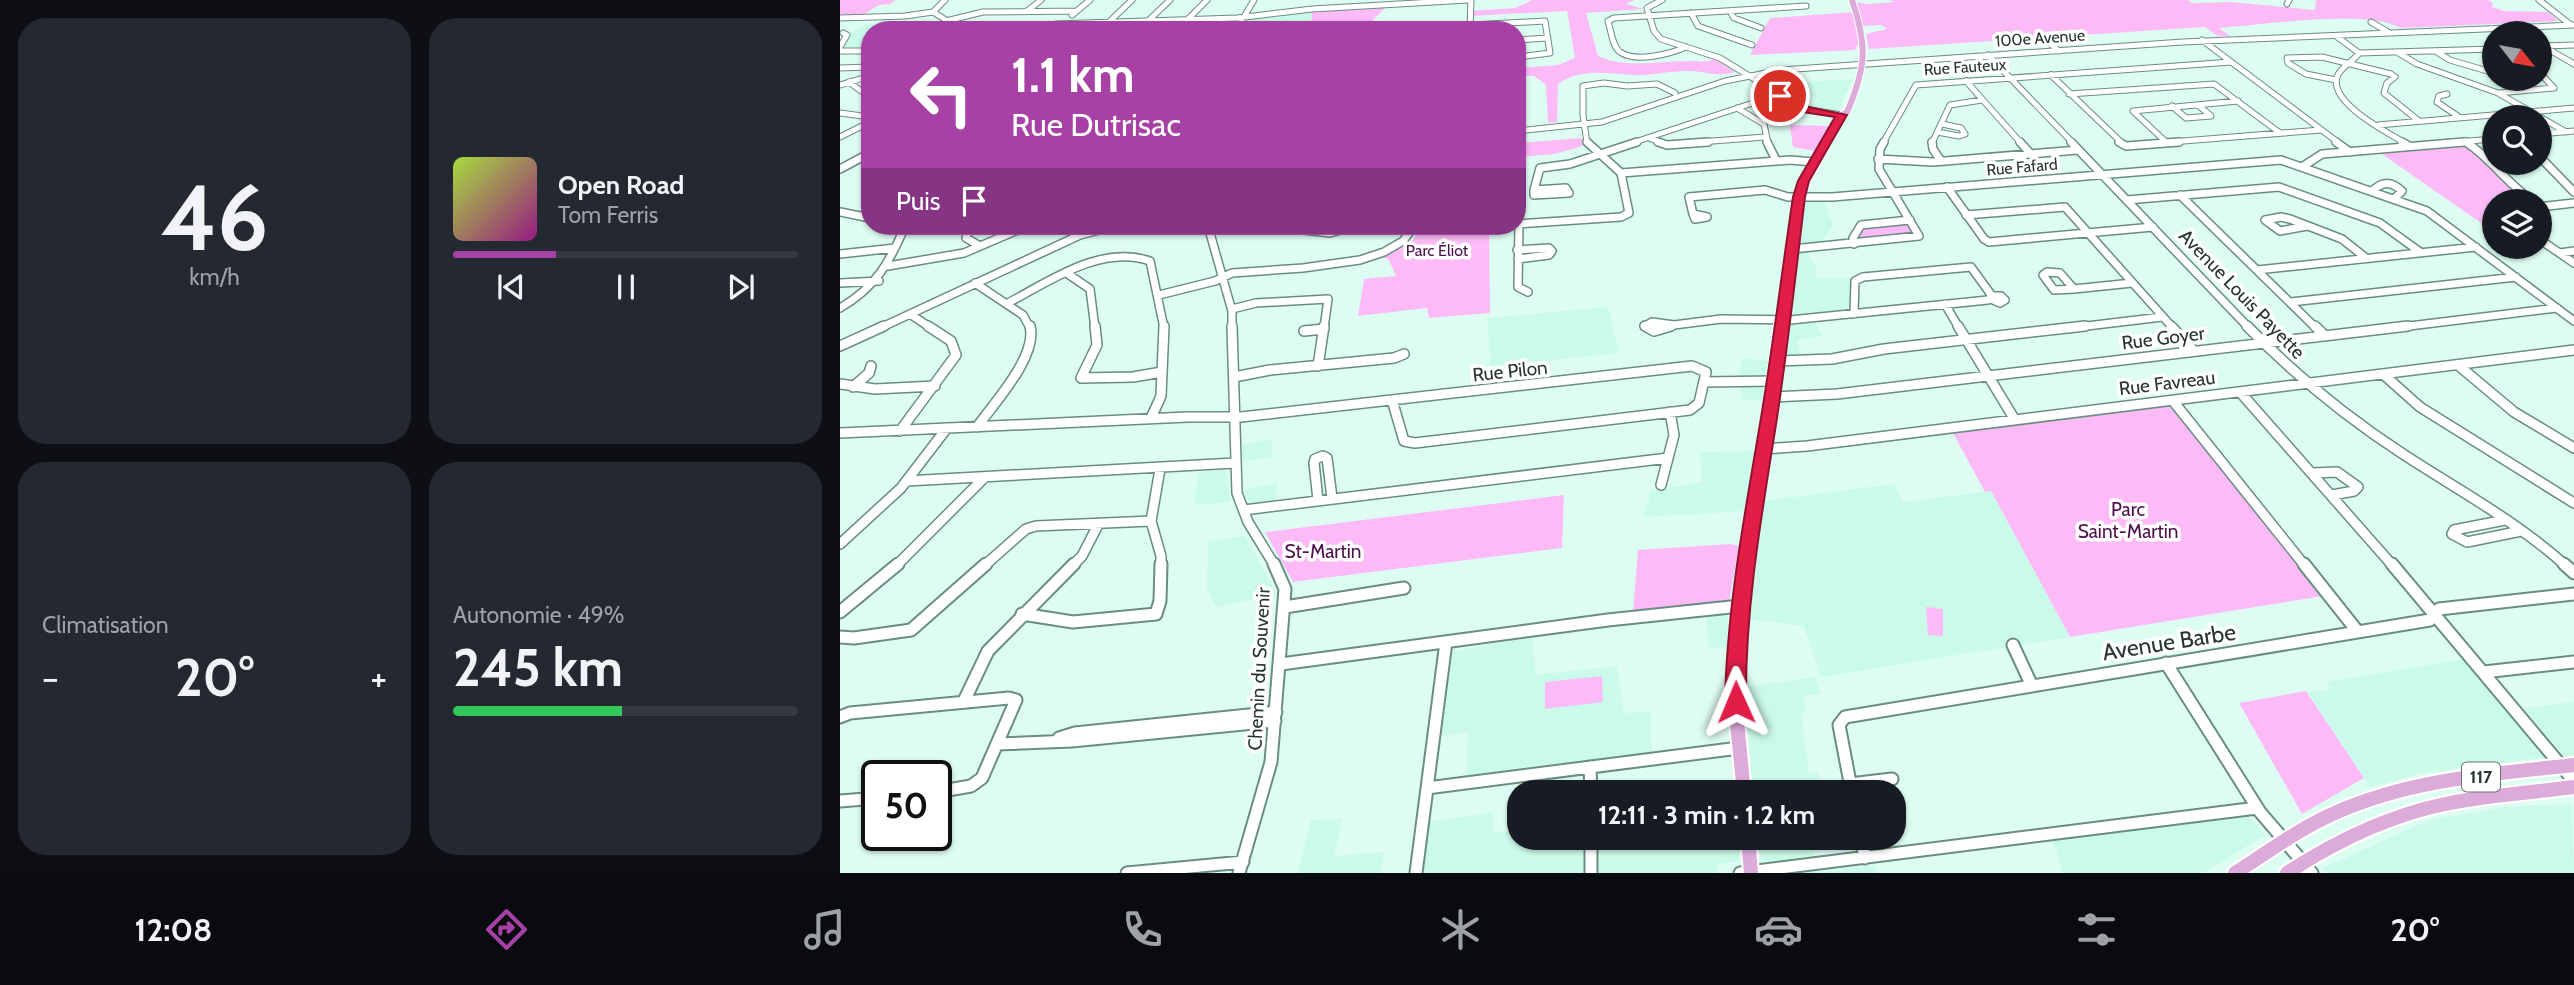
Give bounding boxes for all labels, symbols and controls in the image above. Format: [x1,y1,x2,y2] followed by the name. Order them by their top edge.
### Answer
[2482,21,2552,91] north arrow
[2482,21,2552,259] map controls
[1994,25,2086,51] street label: 100e Avenue
[1011,45,1135,104] text: 1.1 km
[896,49,987,140] icon: left
[1923,55,2007,79] street label: Rue Fauteux
[1750,66,1810,126] pin
[1761,77,1799,115] icon: arrive
[1011,105,1181,144] text: Rue Dutrisac
[2482,105,2552,175] button: search
[1986,154,2058,180] street label: Rue Fafard
[161,162,268,273] text: 46
[558,169,684,201] text: Open Road
[955,182,993,220] icon: arrive
[896,185,941,217] text: Puis
[2482,189,2552,259] button: layers
[558,201,658,229] text: Tom Ferris
[2174,224,2310,364] street label: Avenue Louis Payette
[1406,241,1469,260] park label: Parc Éliot
[189,263,240,291] text: km/h
[492,268,530,306] icon: previous
[607,268,645,306] icon: pause
[722,268,760,306] icon: next
[2120,322,2206,354] street label: Rue Goyer
[1471,356,1549,386] street label: Rue Pilon
[2118,366,2216,400] street label: Rue Favreau
[2078,498,2178,543] park label: Parc Saint-Martin
[1285,540,1361,563] park label: St-Martin
[1243,587,1275,751] street label: Chemin du Souvenir
[453,601,624,629] text: Autonomie · 49%
[42,611,169,639] text: Climatisation
[2100,618,2238,666] street label: Avenue Barbe
[453,636,623,699] text: 245 km
[175,646,254,709] text: 20°
[42,654,59,701] text: −
[370,654,387,701] text: +
[1699,665,1773,739] position arrow
[861,760,952,851] speed limit sign: 50
[2462,762,2500,792] road number: 117
[1598,799,1815,831] text: 12:11 · 3 min · 1.2 km
[482,905,531,954] icon: directions
[800,905,849,954] icon: music
[1118,905,1167,954] icon: phone
[1436,905,1485,954] icon: climate
[1754,905,1803,954] icon: car
[2072,905,2121,954] icon: filters
[135,910,212,949] text: 12:08
[2391,910,2439,949] text: 20°

